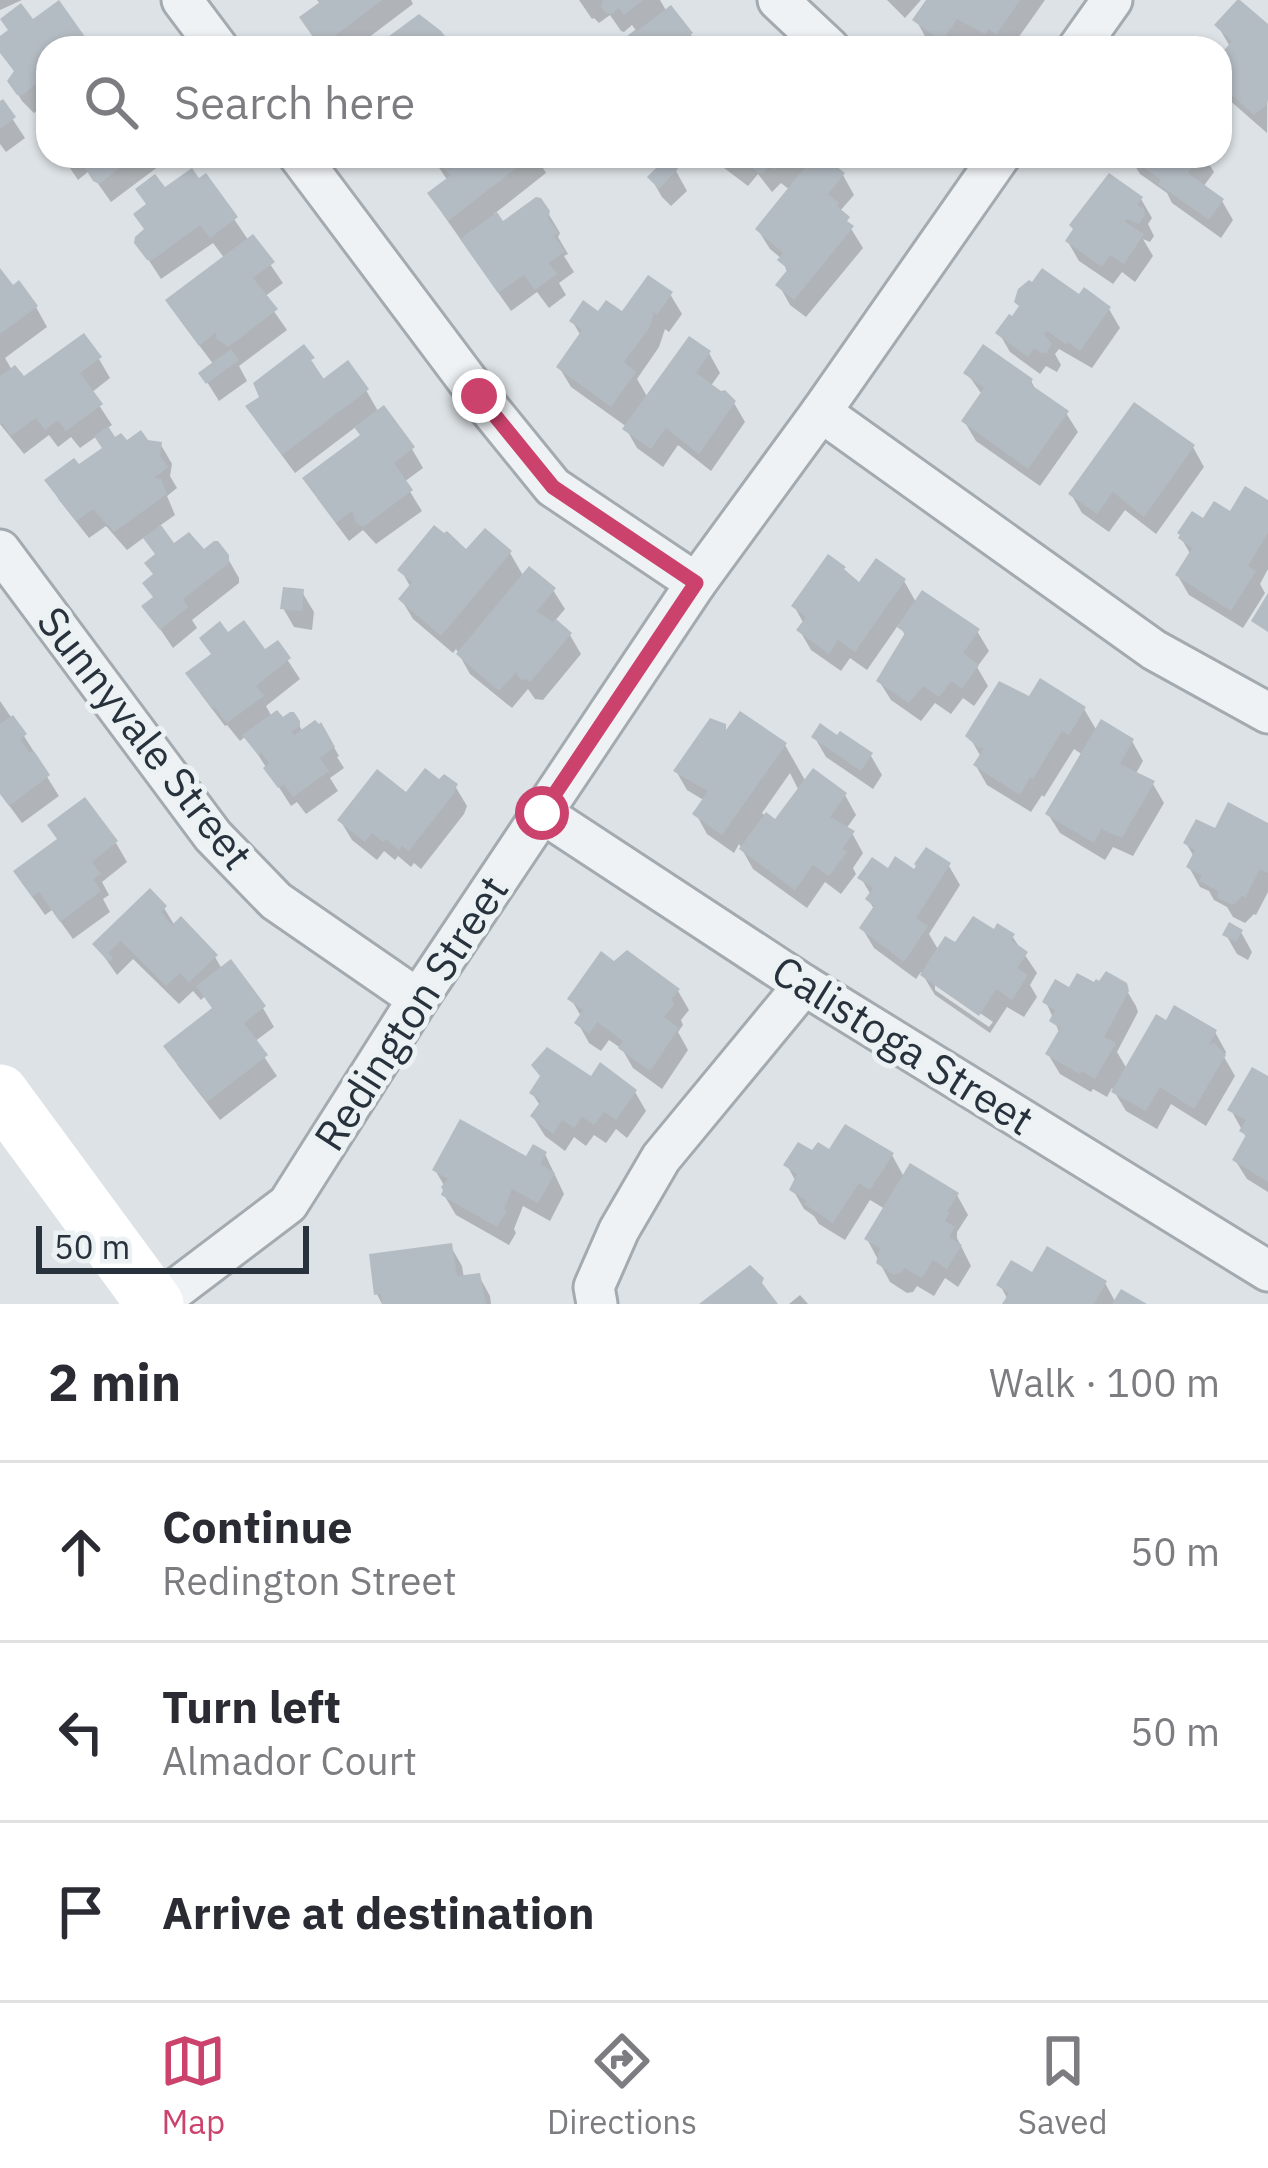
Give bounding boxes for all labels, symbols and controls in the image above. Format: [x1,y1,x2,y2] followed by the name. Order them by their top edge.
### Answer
[36,36,1232,168] search box
[78,69,144,135] icon: search
[174,73,415,131] text: Search here
[452,369,506,423] route end
[26,595,265,880] street label: Sunnyvale Street
[515,786,569,840] route start
[301,865,520,1161] street label: Redington Street
[762,942,1044,1147] street label: Calistoga Street
[36,1220,309,1273] scale bar
[54,1225,130,1268] text: 50 m
[48,1349,181,1415] text: 2 min
[989,1357,1220,1408] text: Walk · 100 m
[162,1497,353,1555] text: Continue
[48,1519,114,1585] icon: ahead
[1130,1526,1220,1577] text: 50 m
[162,1555,457,1606] text: Redington Street
[162,1677,341,1735] text: Turn left
[48,1699,114,1765] icon: left
[1130,1706,1220,1757] text: 50 m
[162,1735,417,1786] text: Almador Court
[48,1879,114,1945] icon: arrive
[162,1883,595,1941] text: Arrive at destination
[160,2028,226,2143] tab: Map
[547,2028,697,2143] tab: Directions
[1018,2028,1108,2143] tab: Saved

